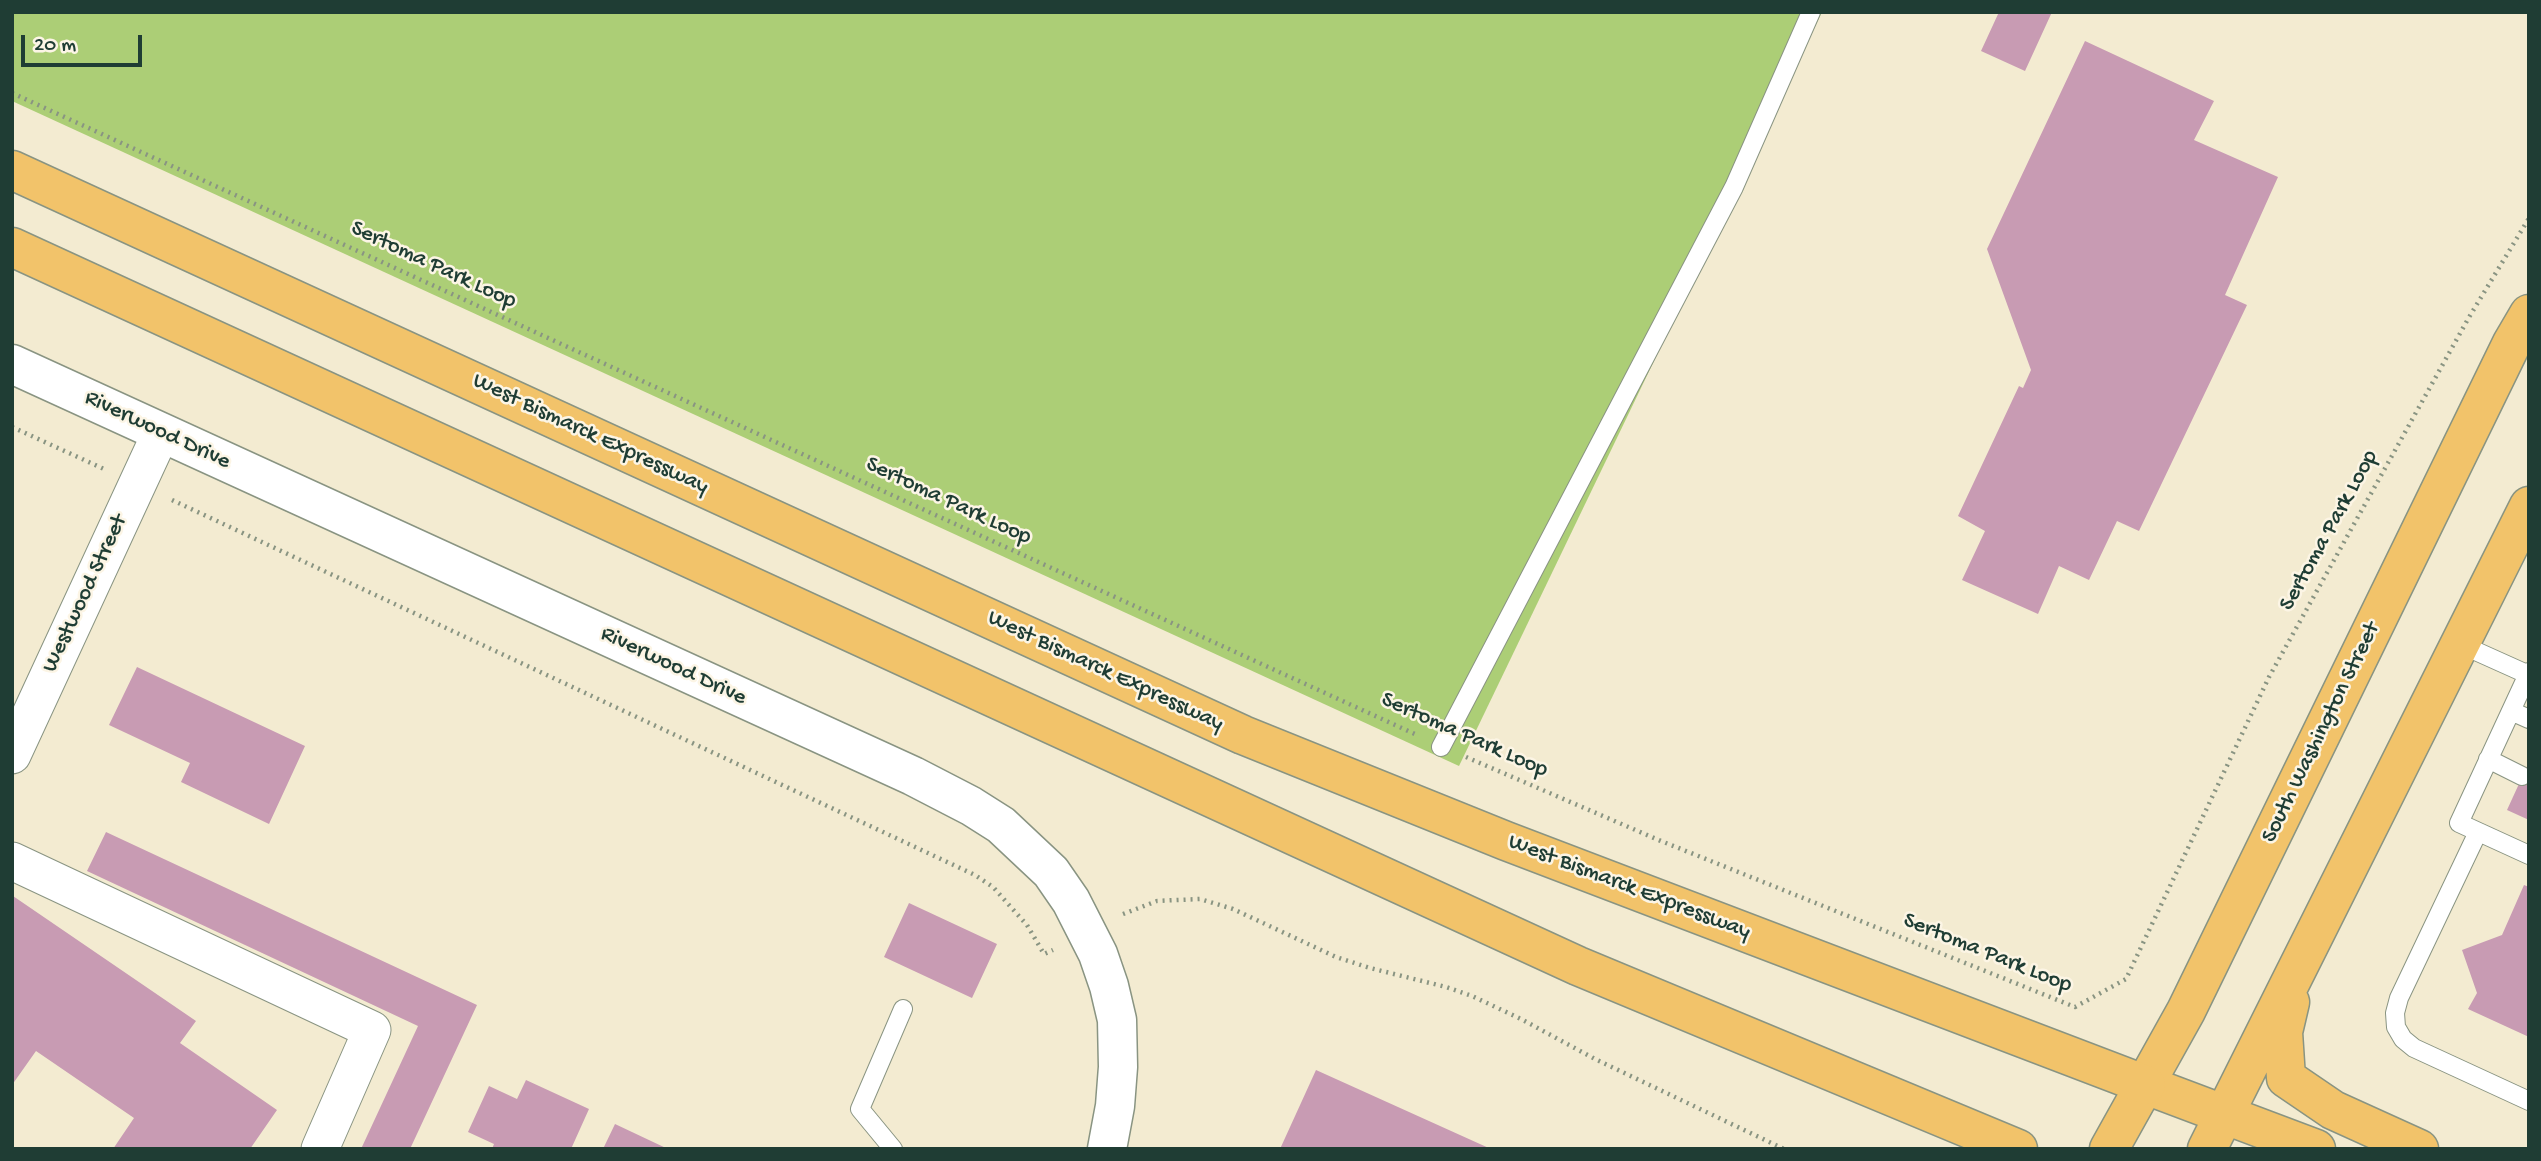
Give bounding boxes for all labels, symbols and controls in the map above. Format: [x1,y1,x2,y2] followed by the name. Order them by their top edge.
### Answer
[24,21,145,65] scale bar
[34,34,76,59] text: 20 m
[346,216,520,316] street label: Sertoma Park Loop
[468,368,712,502] street label: West Bismarck Expressway
[80,385,234,477] street label: Riverwood Drive
[2274,446,2386,616] street label: Sertoma Park Loop
[861,452,1035,552] street label: Sertoma Park Loop
[37,511,135,677] street label: Westwood Street
[983,605,1227,739] street label: West Bismarck Expressway
[2257,618,2387,848] street label: South Washington Street
[596,621,750,713] street label: Riverwood Drive
[1376,687,1552,785] street label: Sertoma Park Loop
[1504,829,1754,947] street label: West Bismarck Expressway
[1899,908,2075,1000] street label: Sertoma Park Loop

